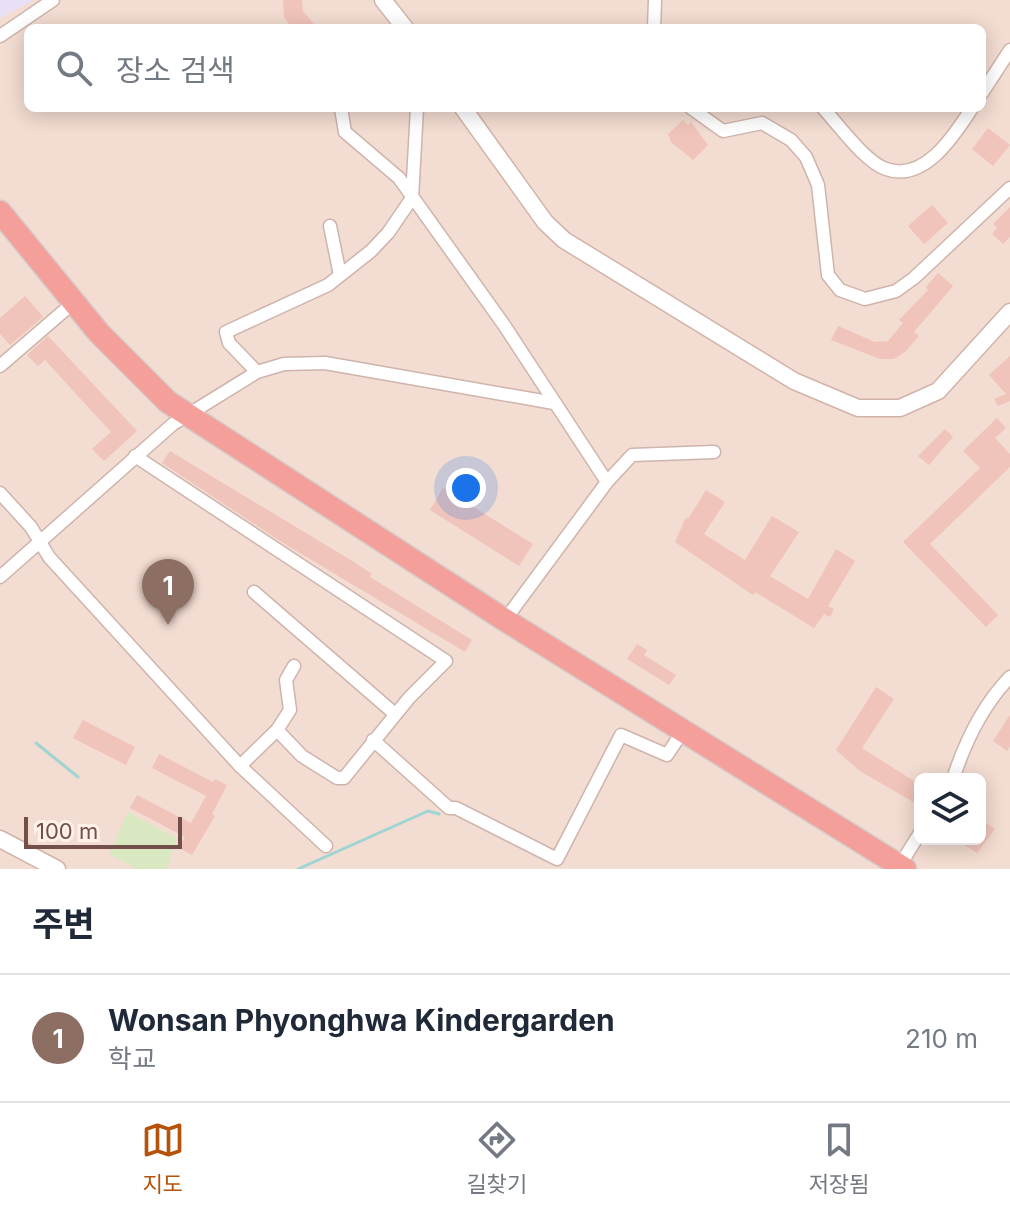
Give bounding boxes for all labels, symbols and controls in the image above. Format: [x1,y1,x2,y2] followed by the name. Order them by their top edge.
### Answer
[24,24,986,112] search box
[52,46,96,90] icon: search
[116,52,235,88] text: 장소 검색
[446,468,486,508] your location
[142,559,194,625] pin: 1
[914,773,986,845] map controls
[914,773,986,845] button: layers
[24,813,182,849] scale bar
[36,818,98,844] text: 100 m
[32,903,95,944] text: 주변
[108,1002,615,1038] text: Wonsan Phyonghwa Kindergarden
[52,1023,64,1054] text: 1
[905,1023,978,1054] text: 210 m
[108,1043,156,1074] text: 학교
[141,1118,185,1198] tab: 지도
[466,1118,527,1198] tab: 길찾기
[808,1118,869,1198] tab: 저장됨

